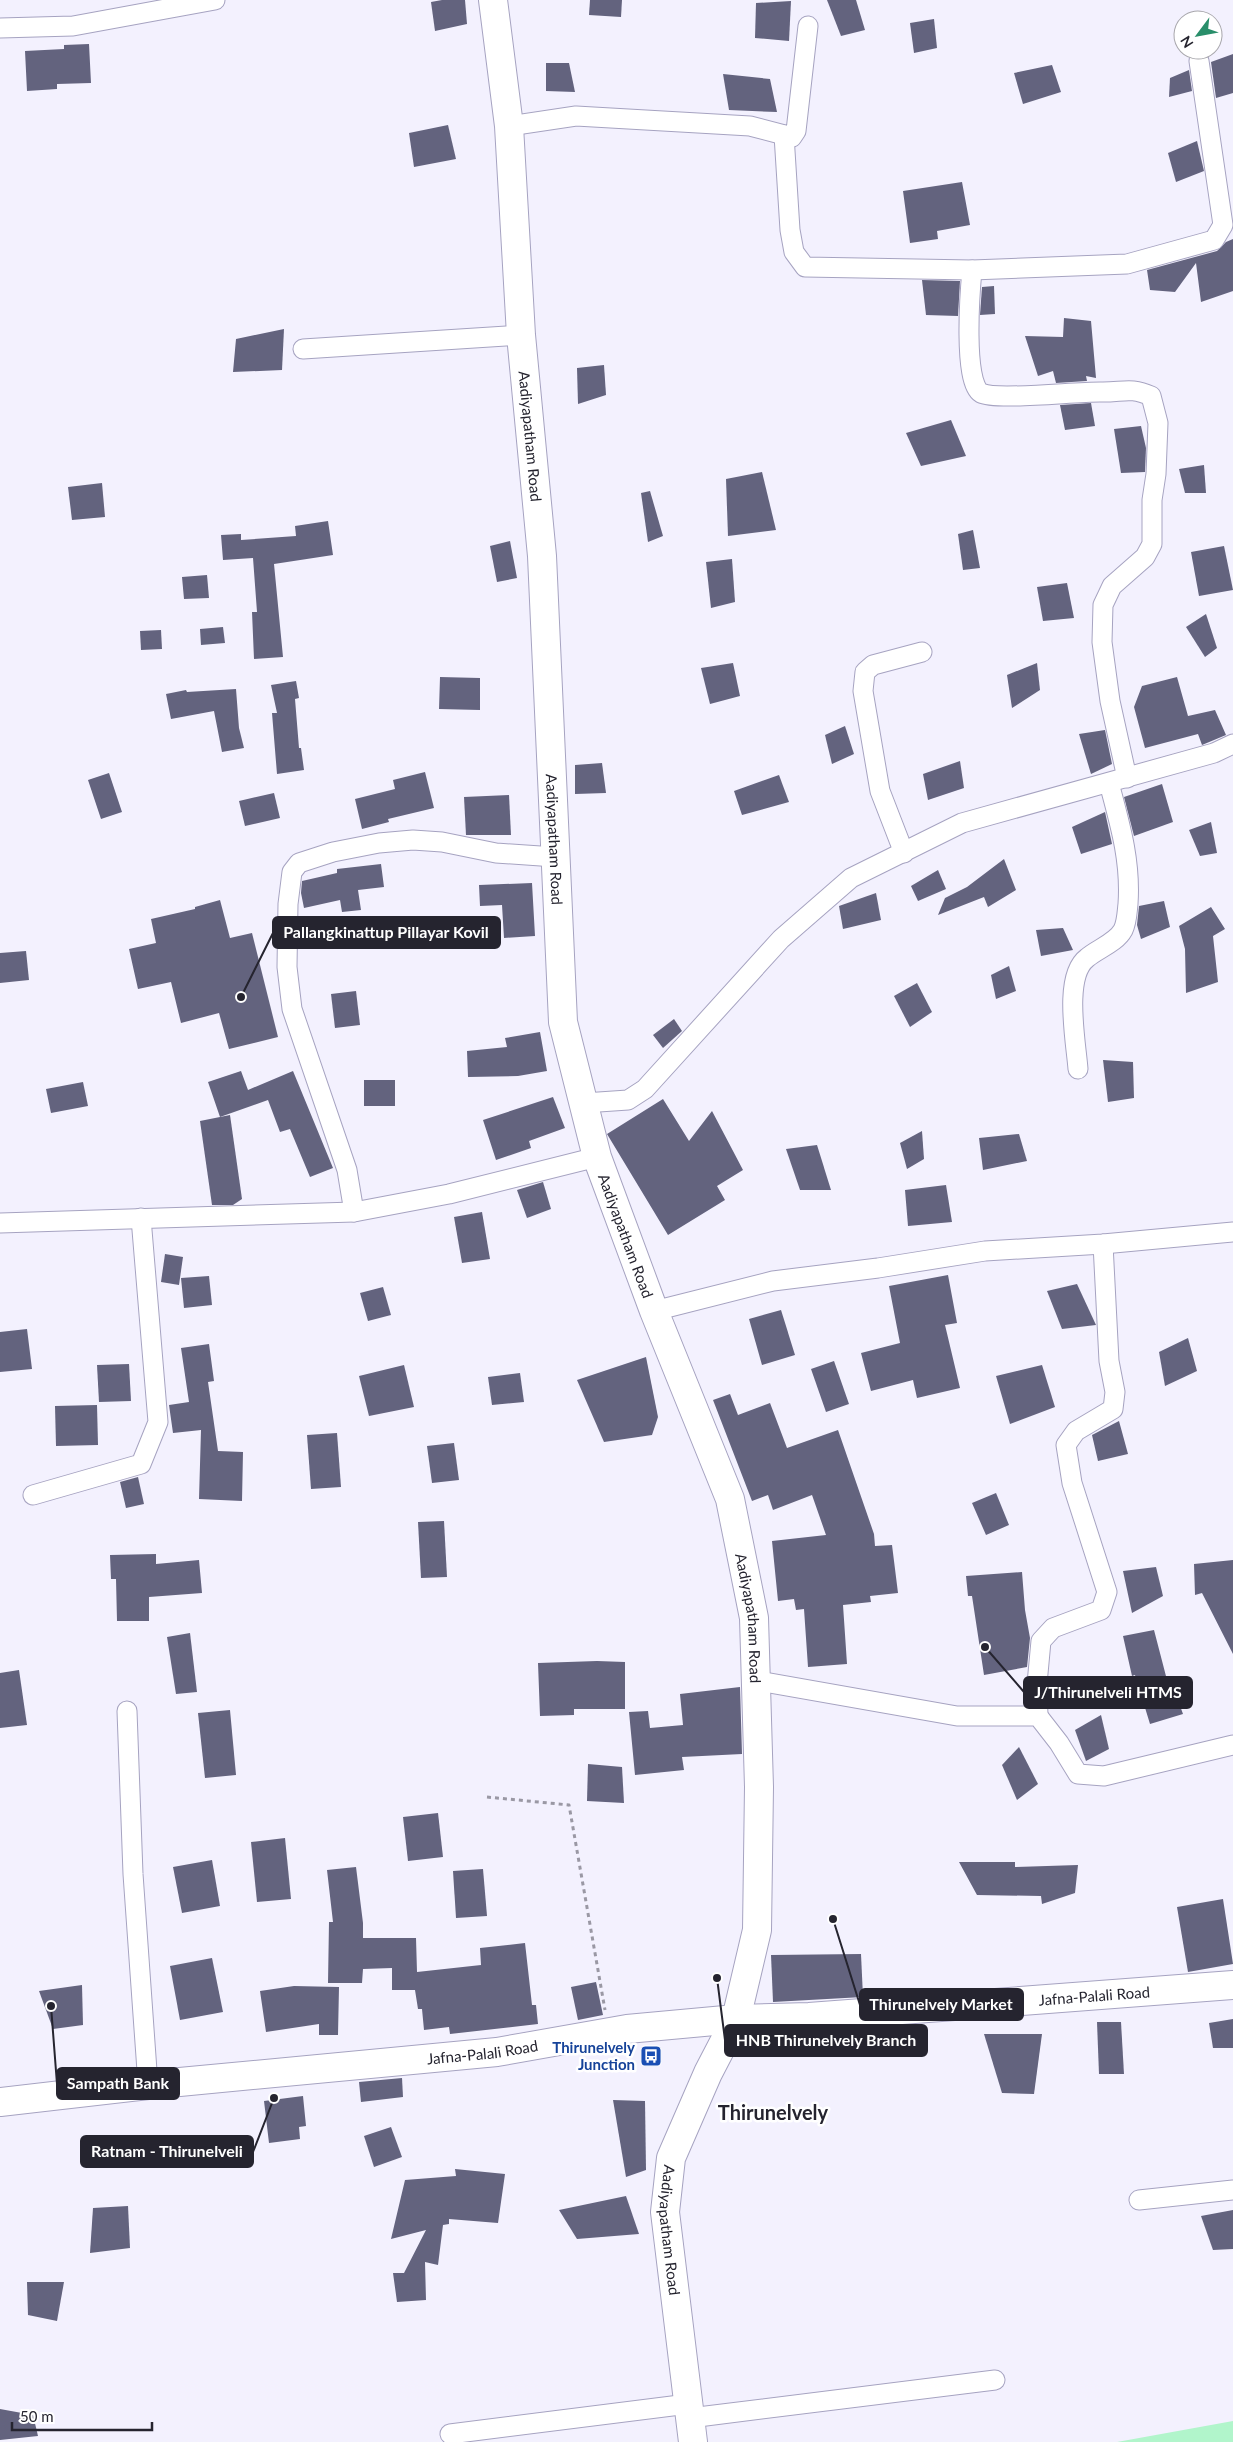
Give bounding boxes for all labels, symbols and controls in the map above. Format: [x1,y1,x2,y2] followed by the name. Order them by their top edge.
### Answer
[1173,10,1223,60] north arrow
[1176,33,1197,51] text: N
[515,370,546,502] street label: Aadiyapatham Road
[543,773,567,905] street label: Aadiyapatham Road
[273,917,500,948] callout: Pallangkinattup Pillayar Kovil
[283,922,489,941] text: Pallangkinattup Pillayar Kovil
[595,1171,657,1300] street label: Aadiyapatham Road
[732,1551,765,1683] street label: Aadiyapatham Road
[1024,1677,1192,1708] callout: J/Thirunelveli HTMS
[1034,1682,1182,1701] text: J/Thirunelveli HTMS
[1038,1982,1151,2009] street label: Jafna-Palali Road
[860,1989,1023,2020] callout: Thirunelvely Market
[869,1994,1013,2013] text: Thirunelvely Market
[725,2025,927,2056] callout: HNB Thirunelvely Branch
[736,2030,916,2049] text: HNB Thirunelvely Branch
[426,2036,539,2068] street label: Jafna-Palali Road
[552,2038,635,2073] place label: Thirunelvely Junction
[639,2044,663,2068] bus stop icon: Thirunelvely Junction
[57,2068,179,2099] callout: Sampath Bank
[67,2073,170,2092] text: Sampath Bank
[718,2100,829,2124] district label: Thirunelvely
[81,2136,253,2167] callout: Ratnam - Thirunelveli
[91,2141,243,2160] text: Ratnam - Thirunelveli
[656,2164,684,2296] street label: Aadiyapatham Road
[12,2400,152,2432] scale bar
[20,2407,54,2425] text: 50 m

